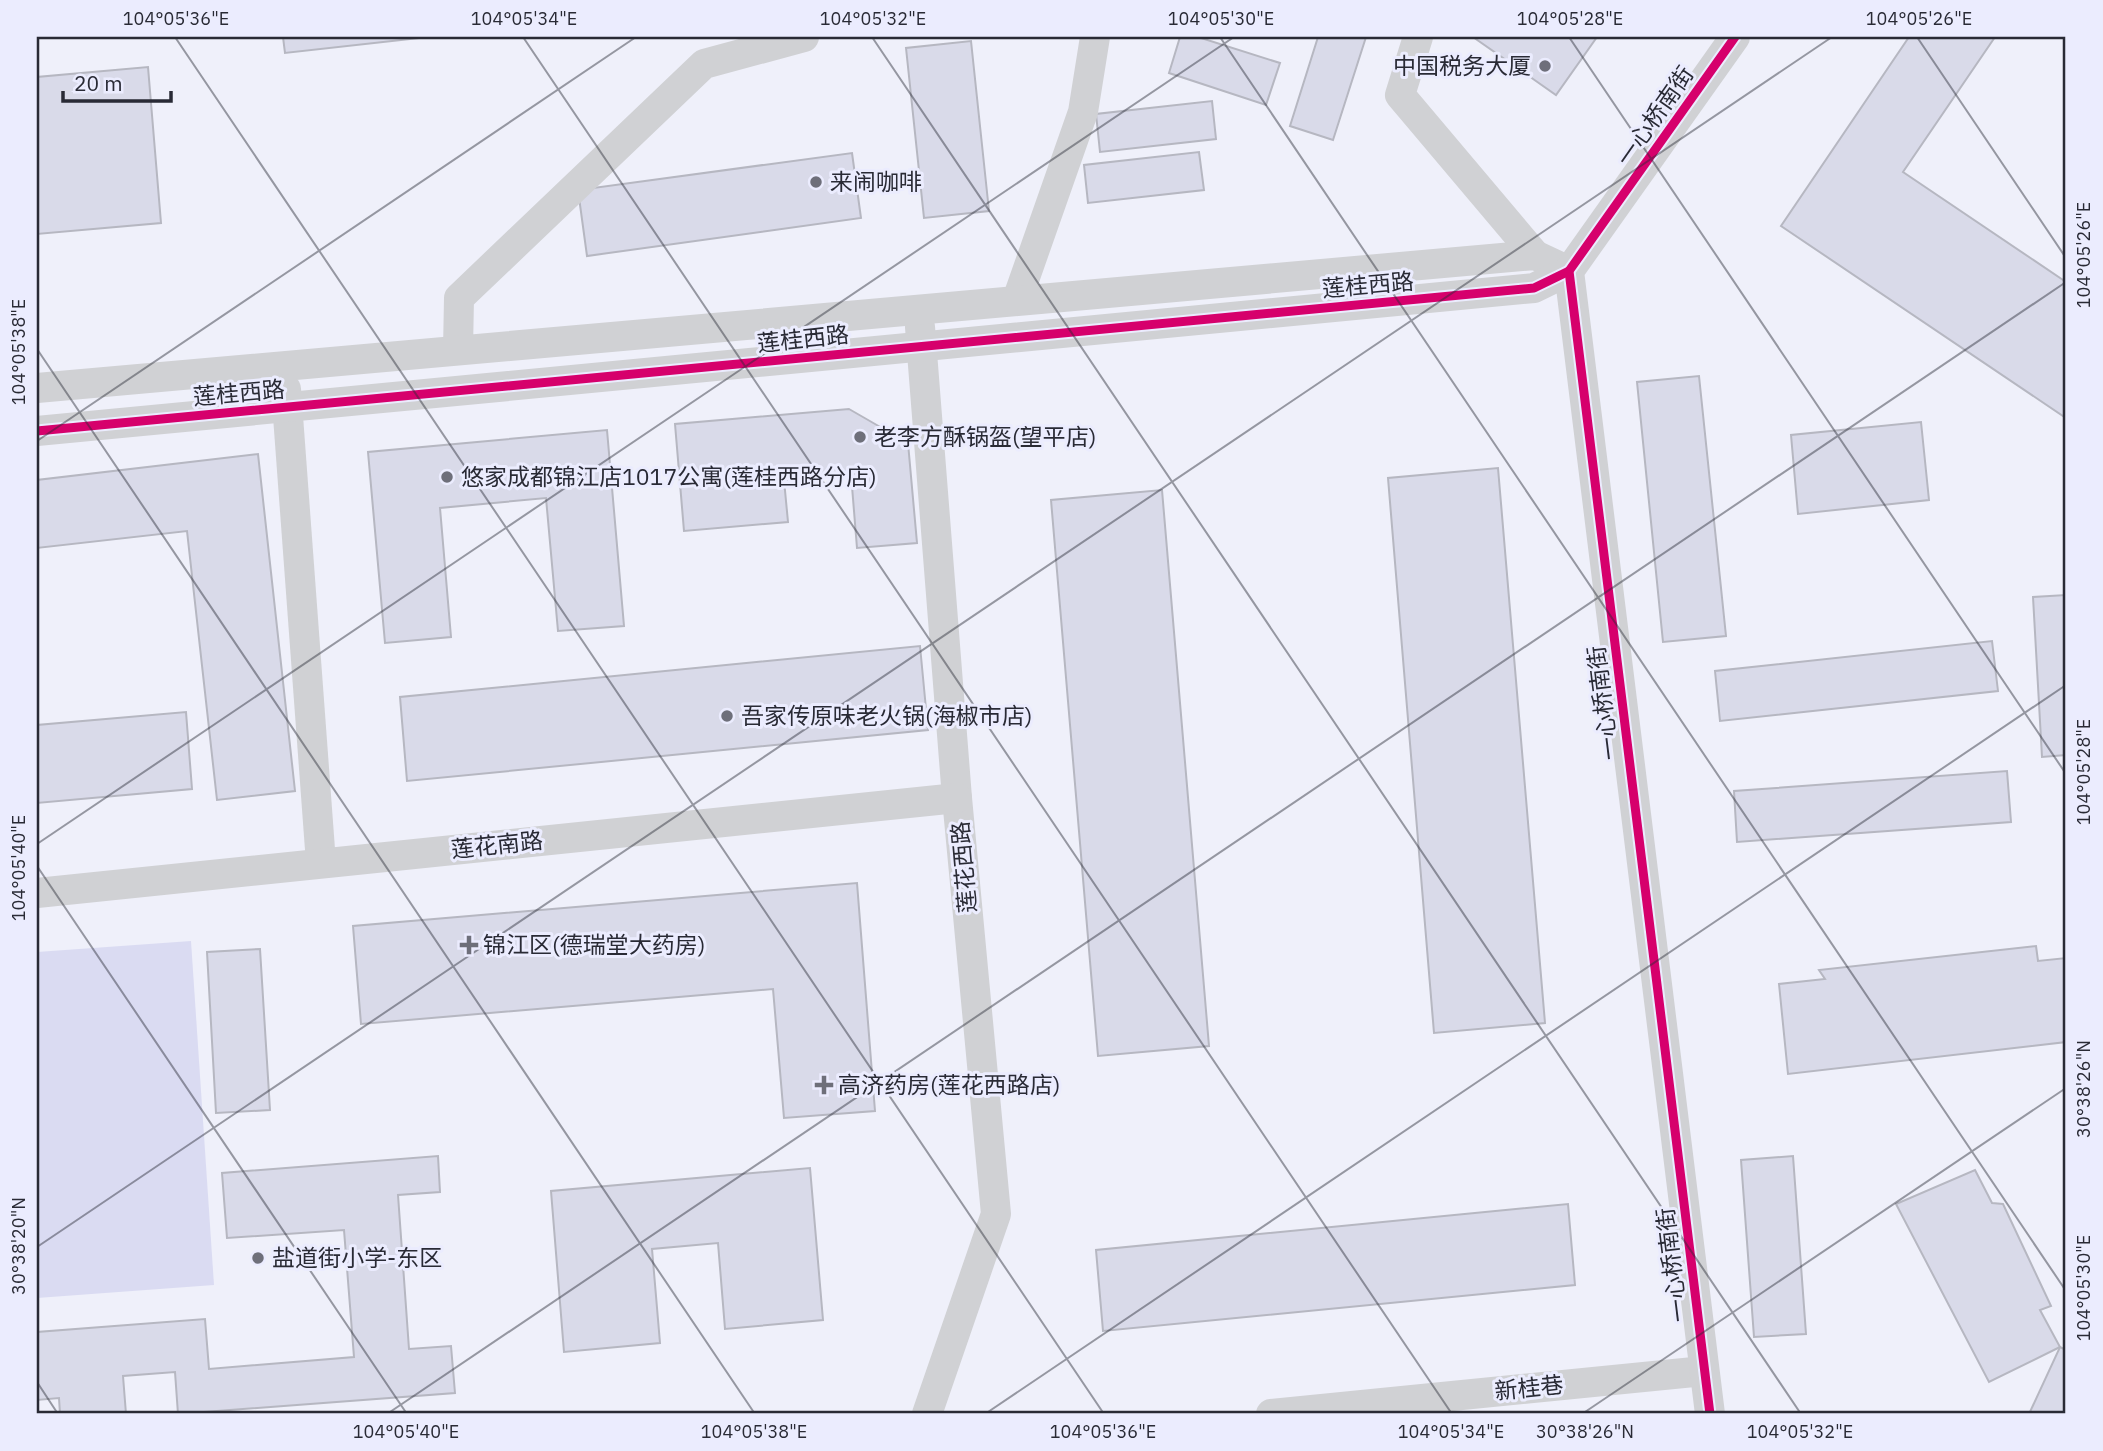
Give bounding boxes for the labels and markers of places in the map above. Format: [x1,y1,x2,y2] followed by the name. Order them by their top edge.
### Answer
[1393,50,1531,80] place label: 中国税务大厦
[1537,58,1553,74] marker: 中国税务大厦
[830,166,922,196] place label: 来闹咖啡
[808,174,824,190] marker: 来闹咖啡
[874,421,1096,451] place label: 老李方酥锅盔(望平店)
[852,429,868,445] marker: 老李方酥锅盔(望平店)
[461,461,877,491] place label: 悠家成都锦江店1017公寓(莲桂西路分店)
[439,469,455,485] marker: 悠家成都锦江店1017公寓(莲桂西路分店)
[741,700,1032,730] place label: 吾家传原味老火锅(海椒市店)
[719,708,735,724] marker: 吾家传原味老火锅(海椒市店)
[483,929,705,959] place label: 锦江区(德瑞堂大药房)
[461,937,477,953] marker: 锦江区(德瑞堂大药房)
[838,1069,1060,1099] place label: 高济药房(莲花西路店)
[816,1077,832,1093] marker: 高济药房(莲花西路店)
[272,1242,442,1272] place label: 盐道街小学-东区
[250,1250,266,1266] marker: 盐道街小学-东区

